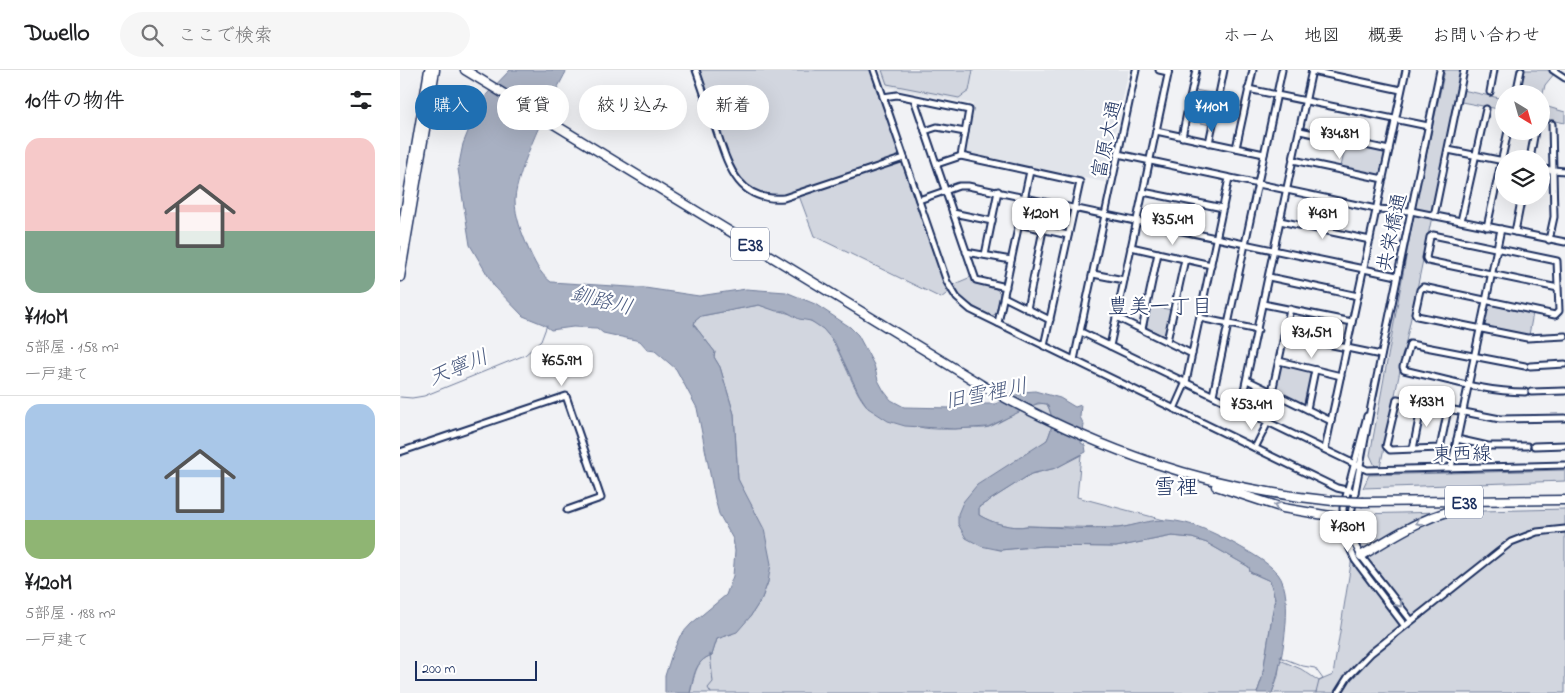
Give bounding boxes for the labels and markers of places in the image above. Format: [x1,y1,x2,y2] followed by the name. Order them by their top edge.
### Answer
[1177,90,1247,133] pin: ¥110M
[1299,118,1381,160] pin: ¥34.8M
[1006,198,1076,240] pin: ¥120M
[1293,198,1353,240] pin: ¥43M
[1132,204,1214,246] pin: ¥35.4M
[1271,316,1353,359] pin: ¥31.5M
[521,344,603,387] pin: ¥65.9M
[1392,386,1462,428] pin: ¥133M
[1211,388,1293,431] pin: ¥53.4M
[1313,510,1383,553] pin: ¥130M

